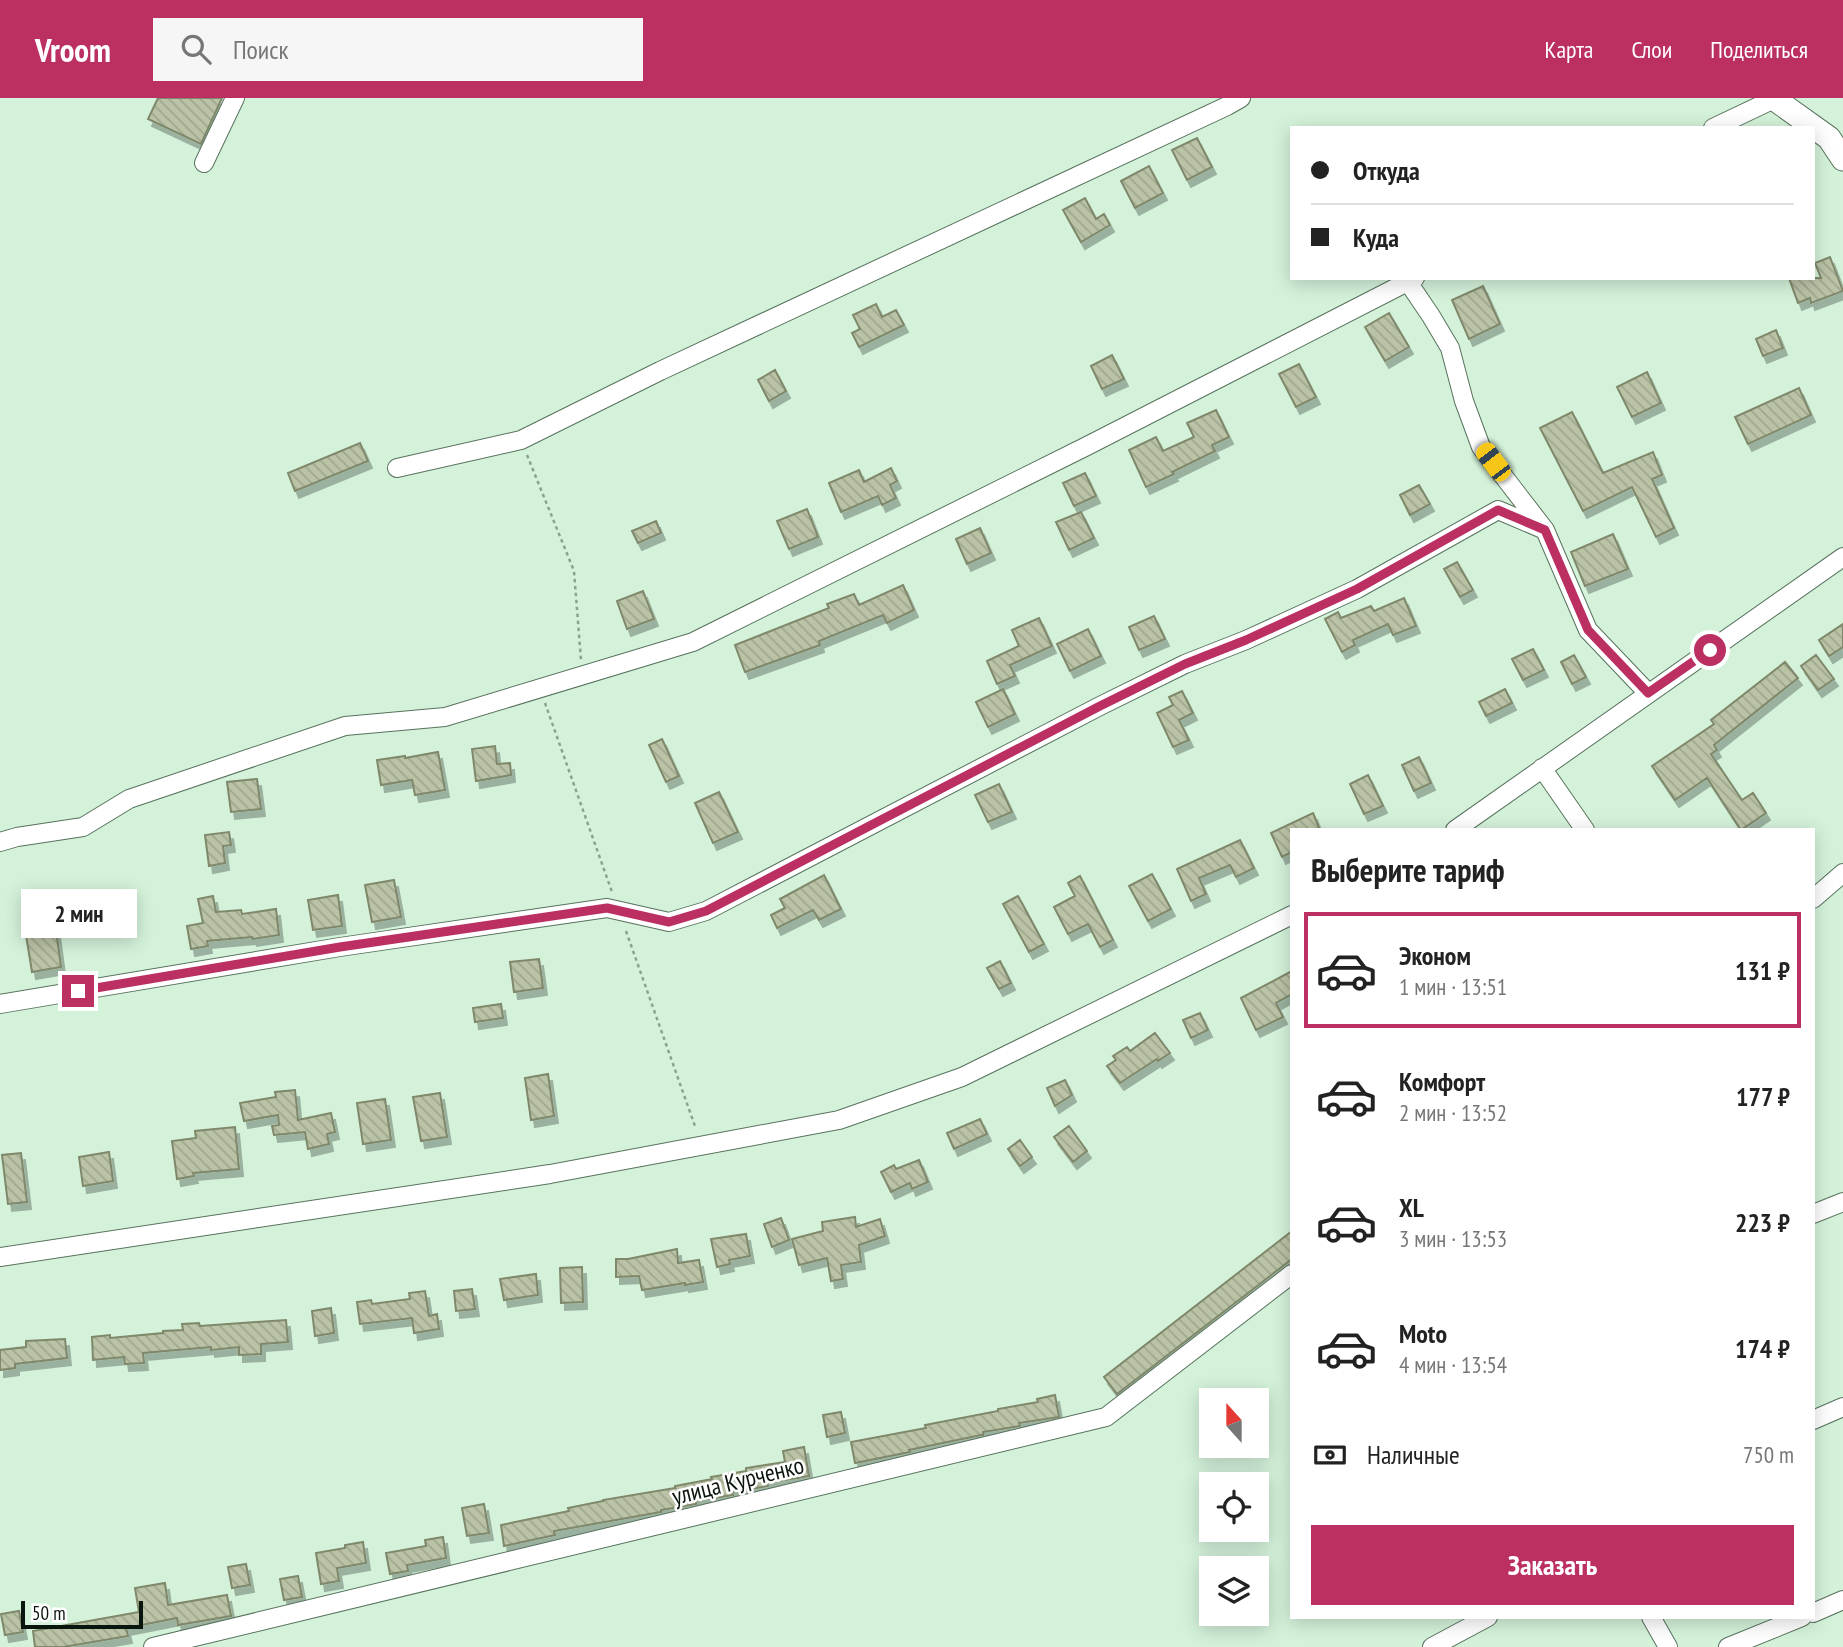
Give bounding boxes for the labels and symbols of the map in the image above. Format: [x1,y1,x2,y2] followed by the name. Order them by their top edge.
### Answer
[1472,439,1515,485] car
[1694,634,1726,666] route start
[20,890,136,938] callout: 2 мин
[62,975,94,1007] route end
[1199,1388,1269,1458] north arrow
[669,1449,807,1512] street label: улица Курченко
[21,1598,144,1630] scale bar

